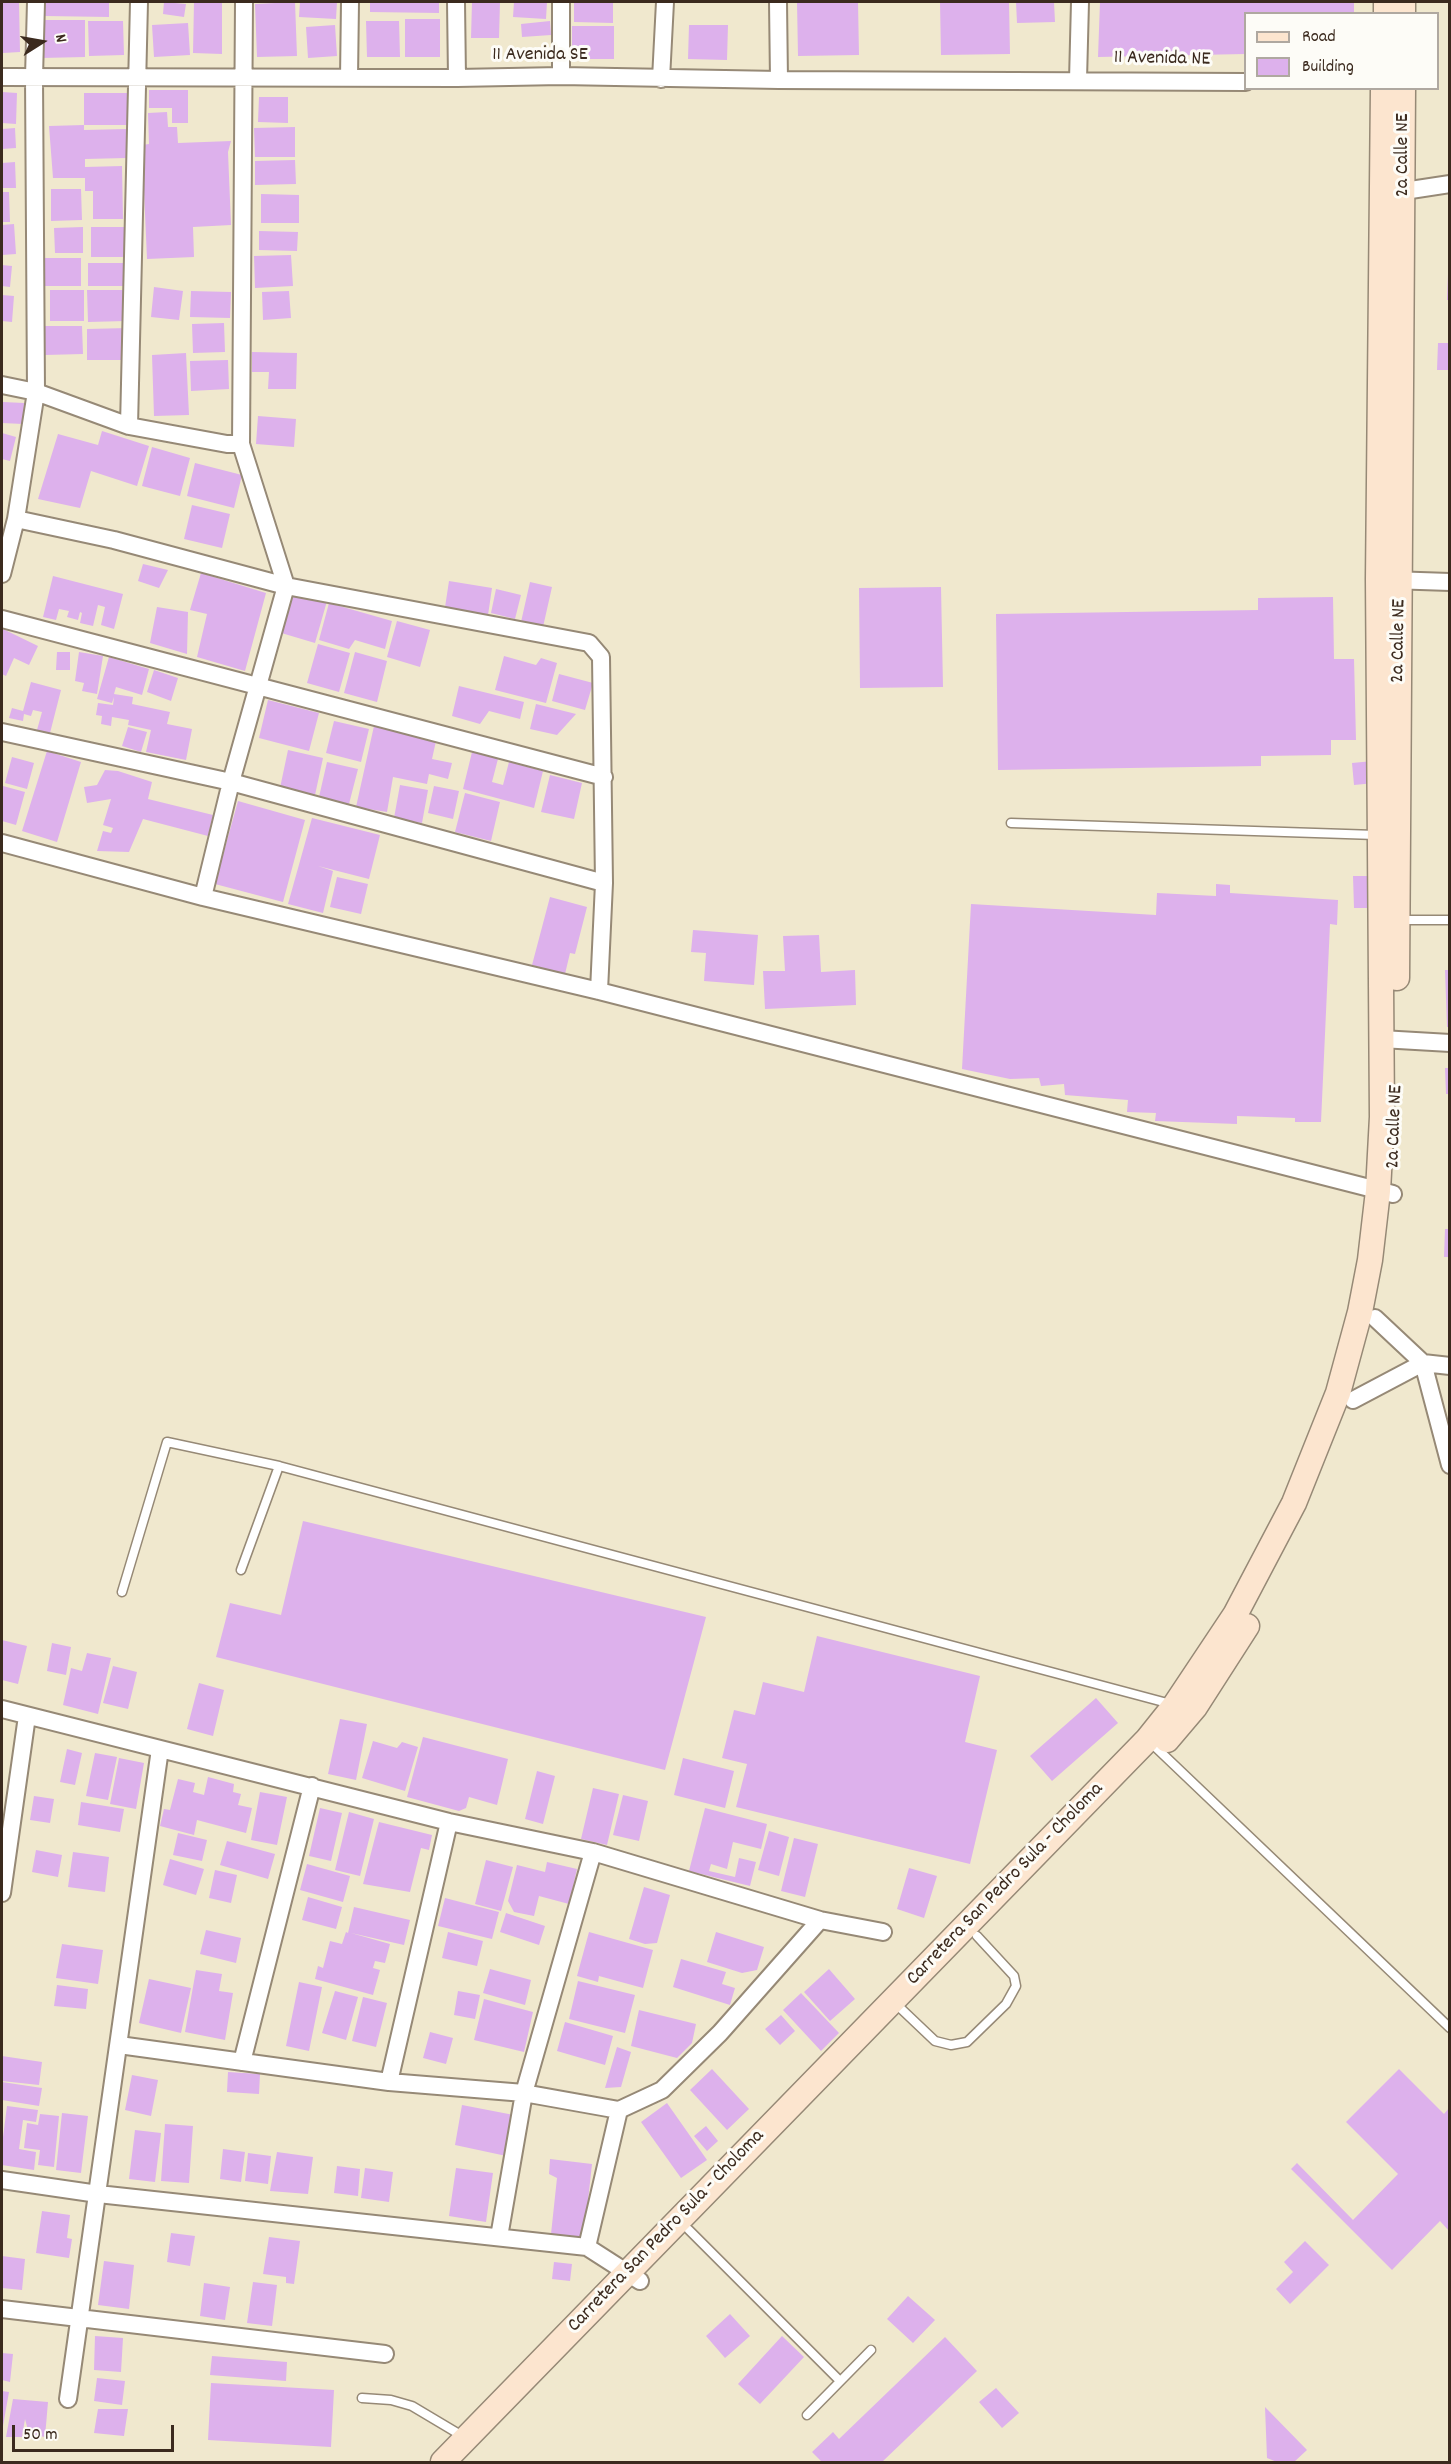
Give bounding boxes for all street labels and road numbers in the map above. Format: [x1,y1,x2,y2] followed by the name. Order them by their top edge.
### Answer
[492,44,588,68] street label: 11 Avenida SE
[1113,47,1211,73] street label: 11 Avenida NE
[1392,113,1416,197] street label: 2a Calle NE
[1387,599,1413,683] street label: 2a Calle NE
[1383,1085,1409,1169] street label: 2a Calle NE
[903,1778,1109,1992] street label: Carretera San Pedro Sula - Choloma
[564,2125,770,2339] street label: Carretera San Pedro Sula - Choloma

